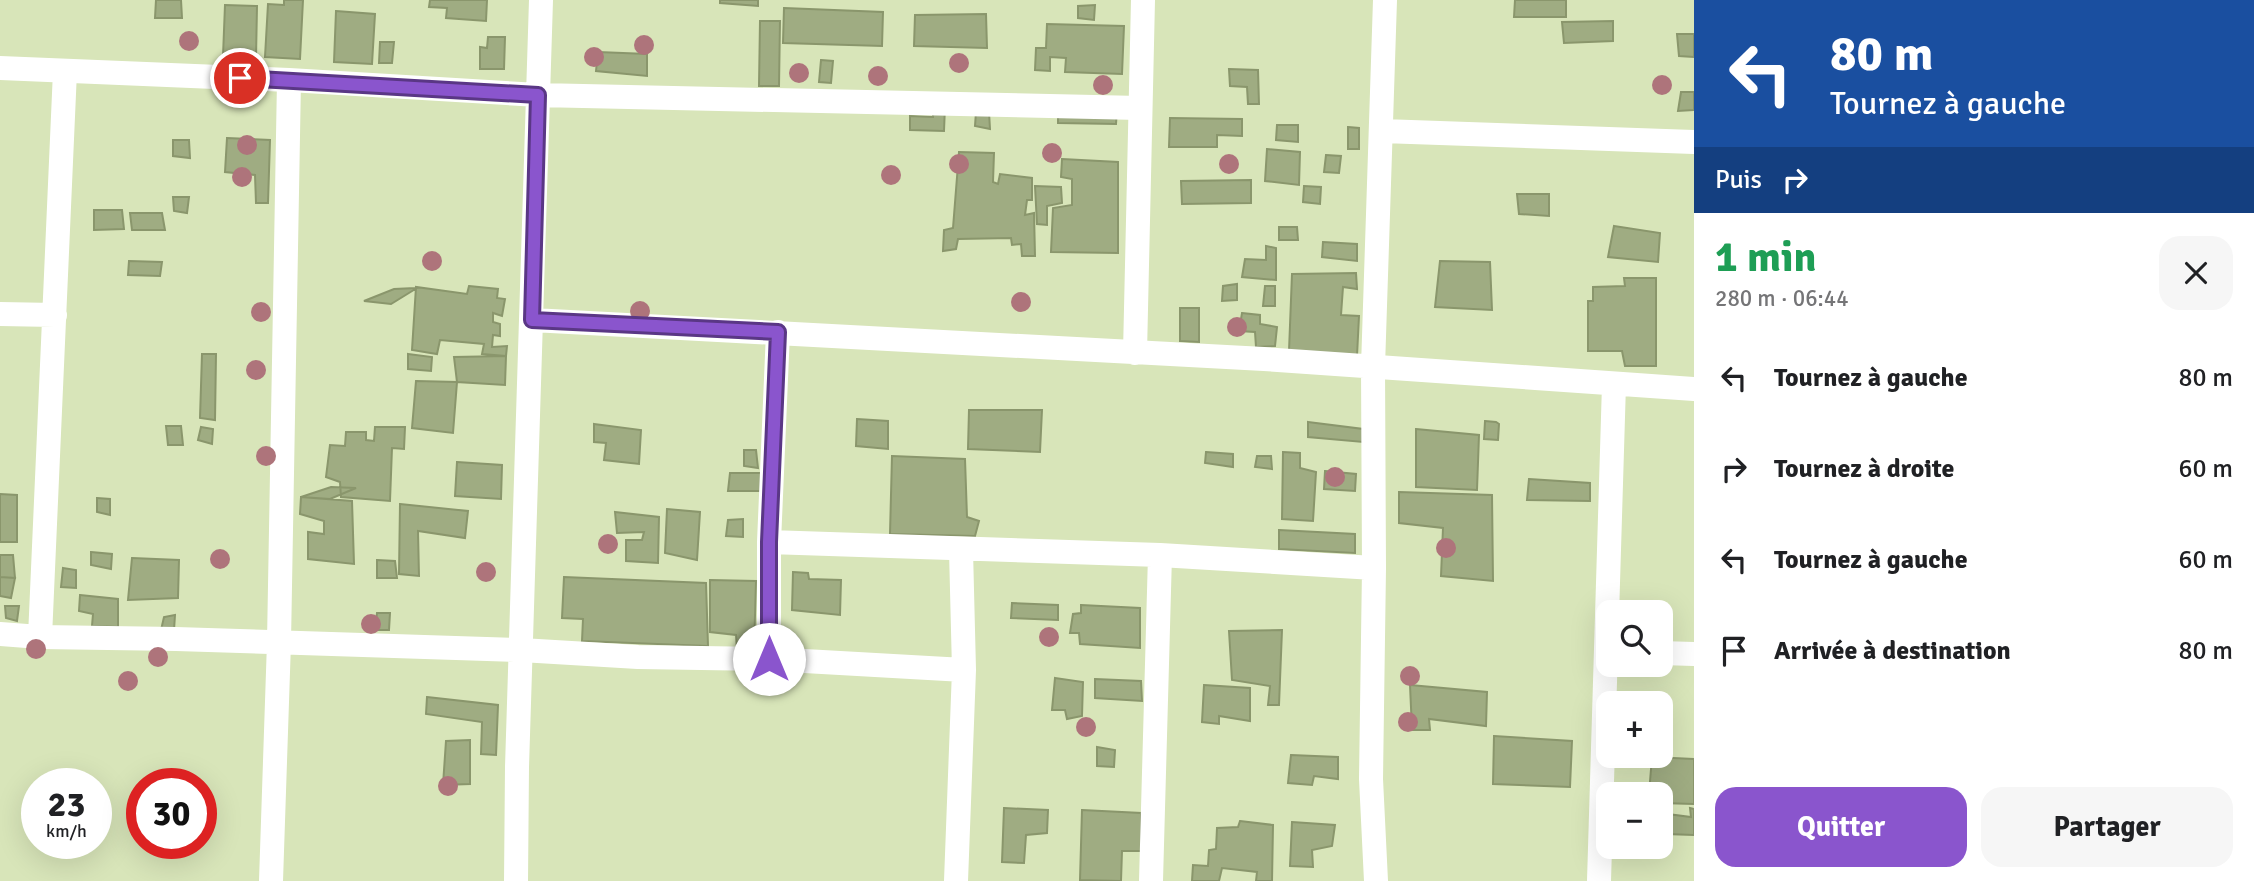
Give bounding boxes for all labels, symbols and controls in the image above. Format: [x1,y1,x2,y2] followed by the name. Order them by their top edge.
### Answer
[1830,24,1933,84] text: 80 m
[1715,28,1806,119] icon: left
[210,48,270,108] pin
[221,59,259,97] icon: arrive
[1830,84,2066,123] text: Tournez à gauche
[1776,161,1814,199] icon: right
[1715,164,1762,196] text: Puis
[1715,232,1816,283] text: 1 min
[2159,236,2233,310] button: close
[1715,284,1849,313] text: 280 m · 06:44
[1715,359,1753,397] icon: left
[1774,362,1968,394] text: Tournez à gauche
[2178,362,2233,394] text: 80 m
[1715,450,1753,488] icon: right
[1774,453,1954,485] text: Tournez à droite
[2178,453,2233,485] text: 60 m
[1715,541,1753,579] icon: left
[1774,544,1968,576] text: Tournez à gauche
[2178,544,2233,576] text: 60 m
[1596,600,1673,859] map controls
[1596,600,1673,677] button: search
[732,622,806,696] position arrow
[1715,632,1753,670] icon: arrive
[1774,635,2011,667] text: Arrivée à destination
[2178,635,2233,667] text: 80 m
[1596,691,1673,768] button: +
[126,768,217,859] speed limit sign: 30
[1596,782,1673,859] button: −
[48,783,85,826] text: 23
[1715,787,1967,867] button: Quitter
[1981,787,2233,867] button: Partager
[46,820,87,842] text: km/h

